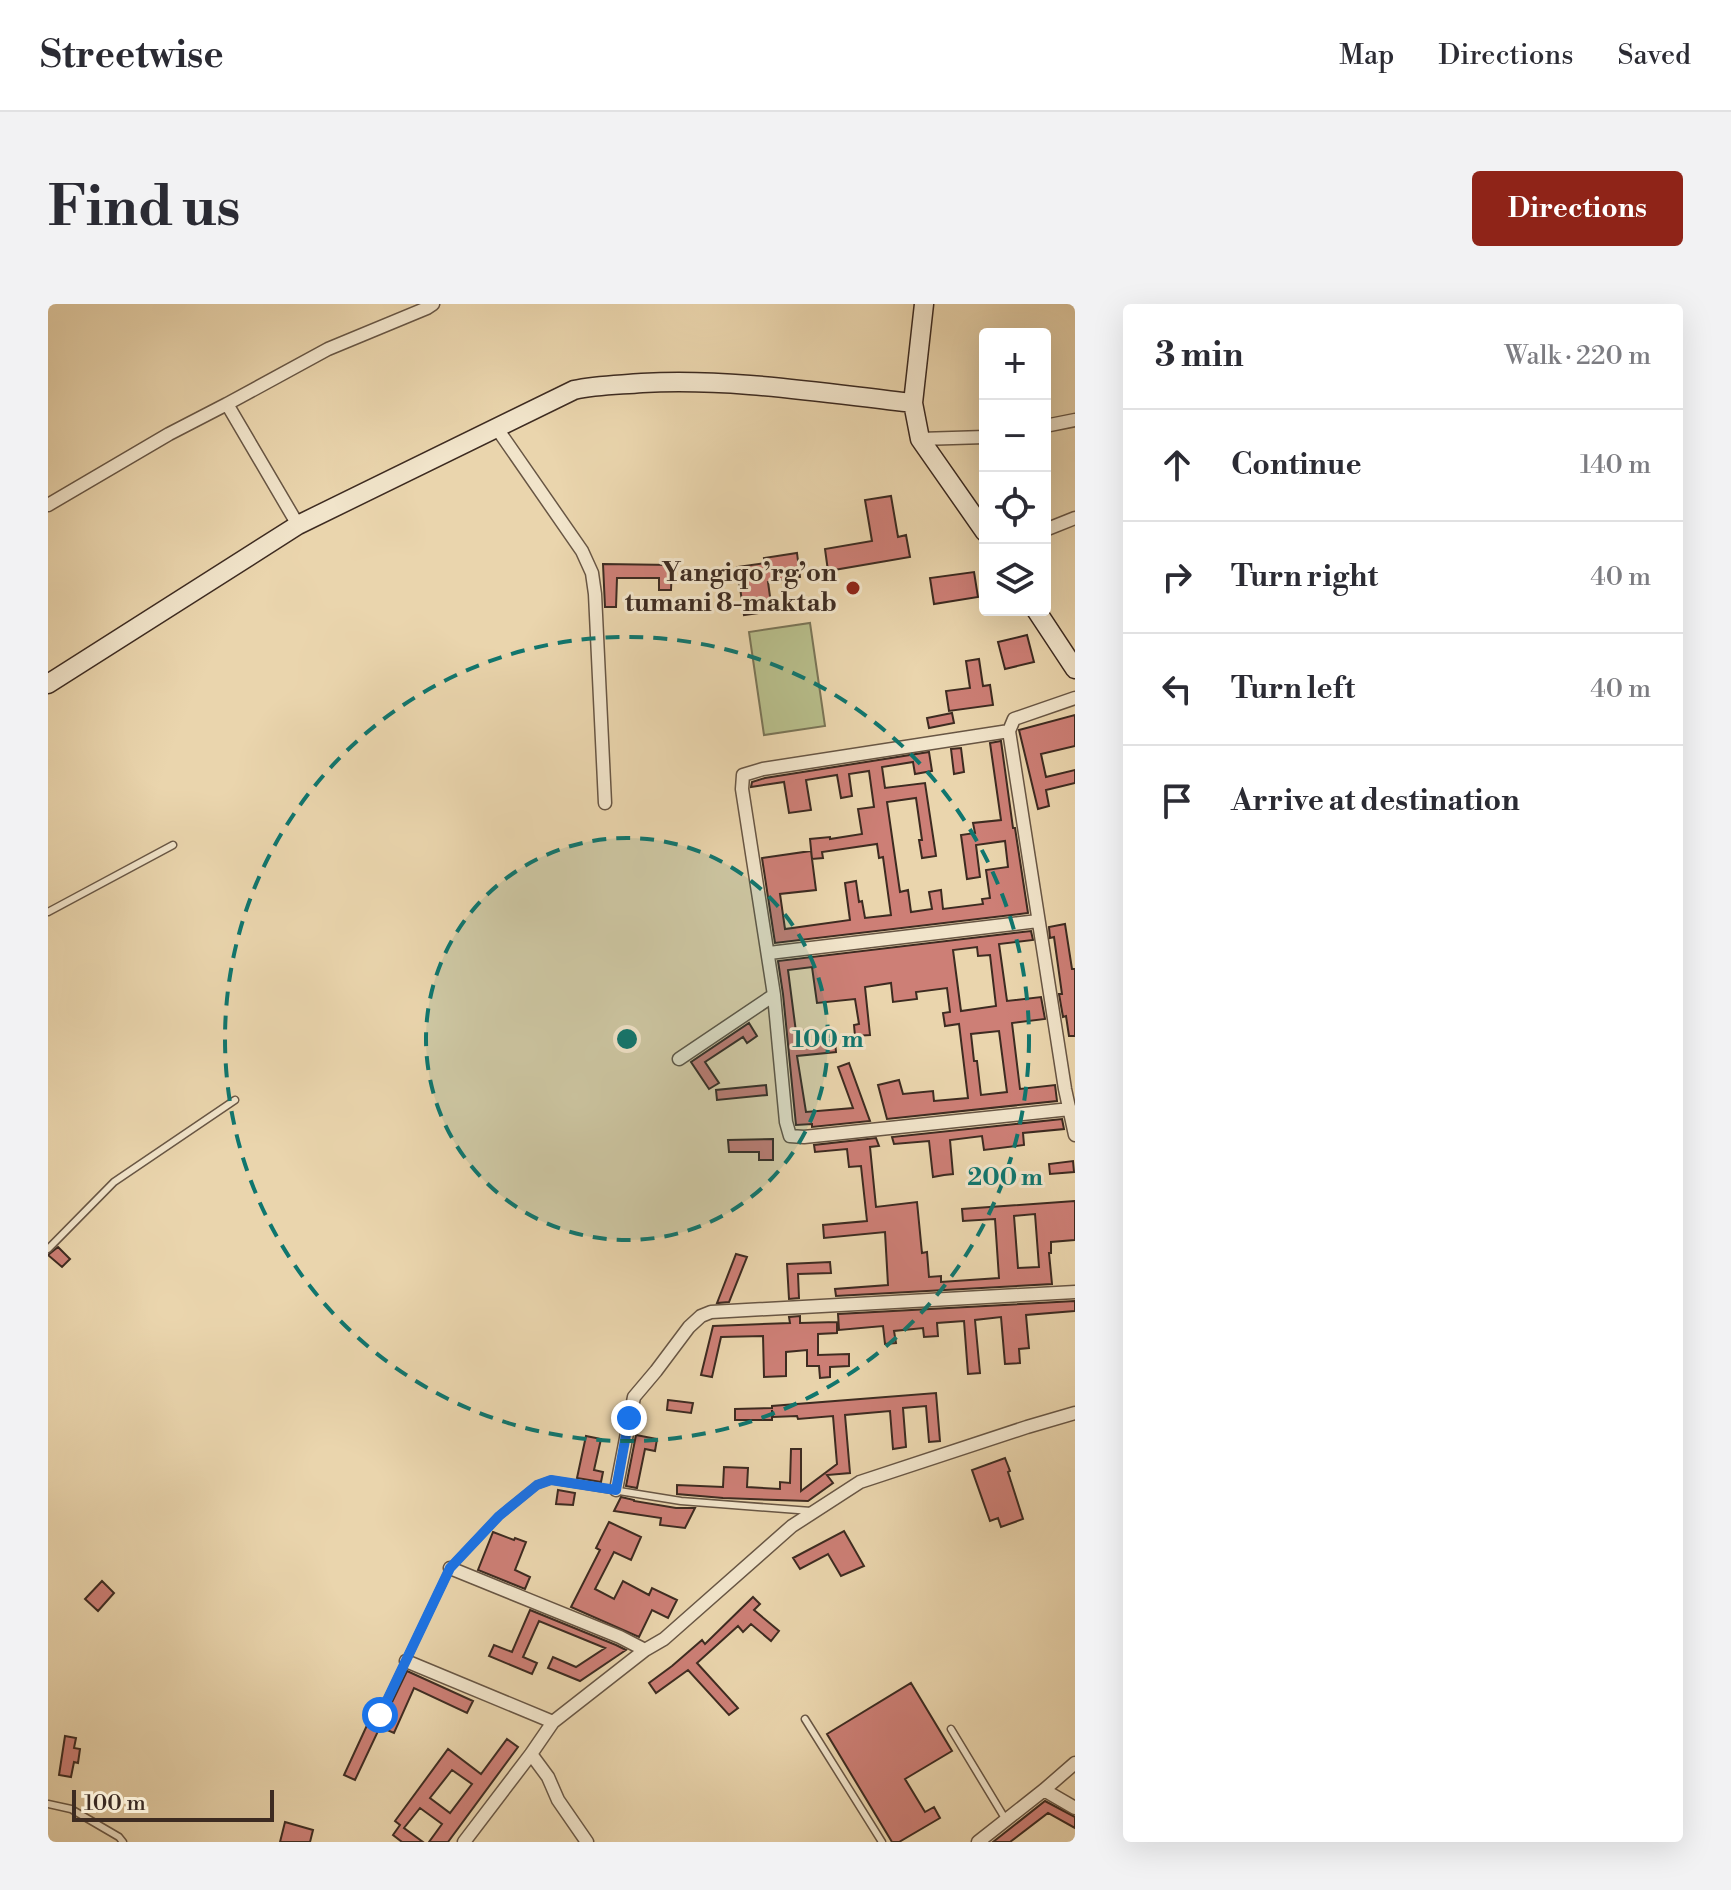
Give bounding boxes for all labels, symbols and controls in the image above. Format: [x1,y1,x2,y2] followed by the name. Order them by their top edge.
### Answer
[40,32,224,79] text: Streetwise
[1339,38,1394,73] text: Map
[1438,38,1573,73] text: Directions
[1617,38,1691,73] text: Saved
[1472,171,1683,246] button: Directions
[48,173,241,243] text: Find us
[979,328,1051,616] map controls
[979,328,1051,400] button: +
[1155,335,1244,377] text: 3 min
[1505,340,1651,372] text: Walk · 220 m
[979,400,1051,472] button: −
[1155,443,1199,487] icon: ahead
[1231,446,1362,484] text: Continue
[1580,449,1651,481] text: 140 m
[979,472,1051,544] button: locate
[979,544,1051,616] button: layers
[1155,555,1199,599] icon: right
[625,557,837,619] place label: Yangiqo’rg’on tumani 8-maktab
[1231,558,1378,596] text: Turn right
[1590,561,1651,593] text: 40 m
[844,579,862,597] marker: Yangiqo’rg’on tumani 8-maktab
[1155,667,1199,711] icon: left
[1231,670,1355,708] text: Turn left
[1590,673,1651,705] text: 40 m
[1155,779,1199,823] icon: arrive
[1231,782,1520,820] text: Arrive at destination
[613,1025,641,1053] centre of rings
[792,1025,864,1055] text: 100 m
[967,1163,1043,1193] text: 200 m
[611,1400,647,1436] route end
[362,1697,398,1733] route start
[72,1786,274,1822] scale bar
[84,1790,146,1817] text: 100 m

